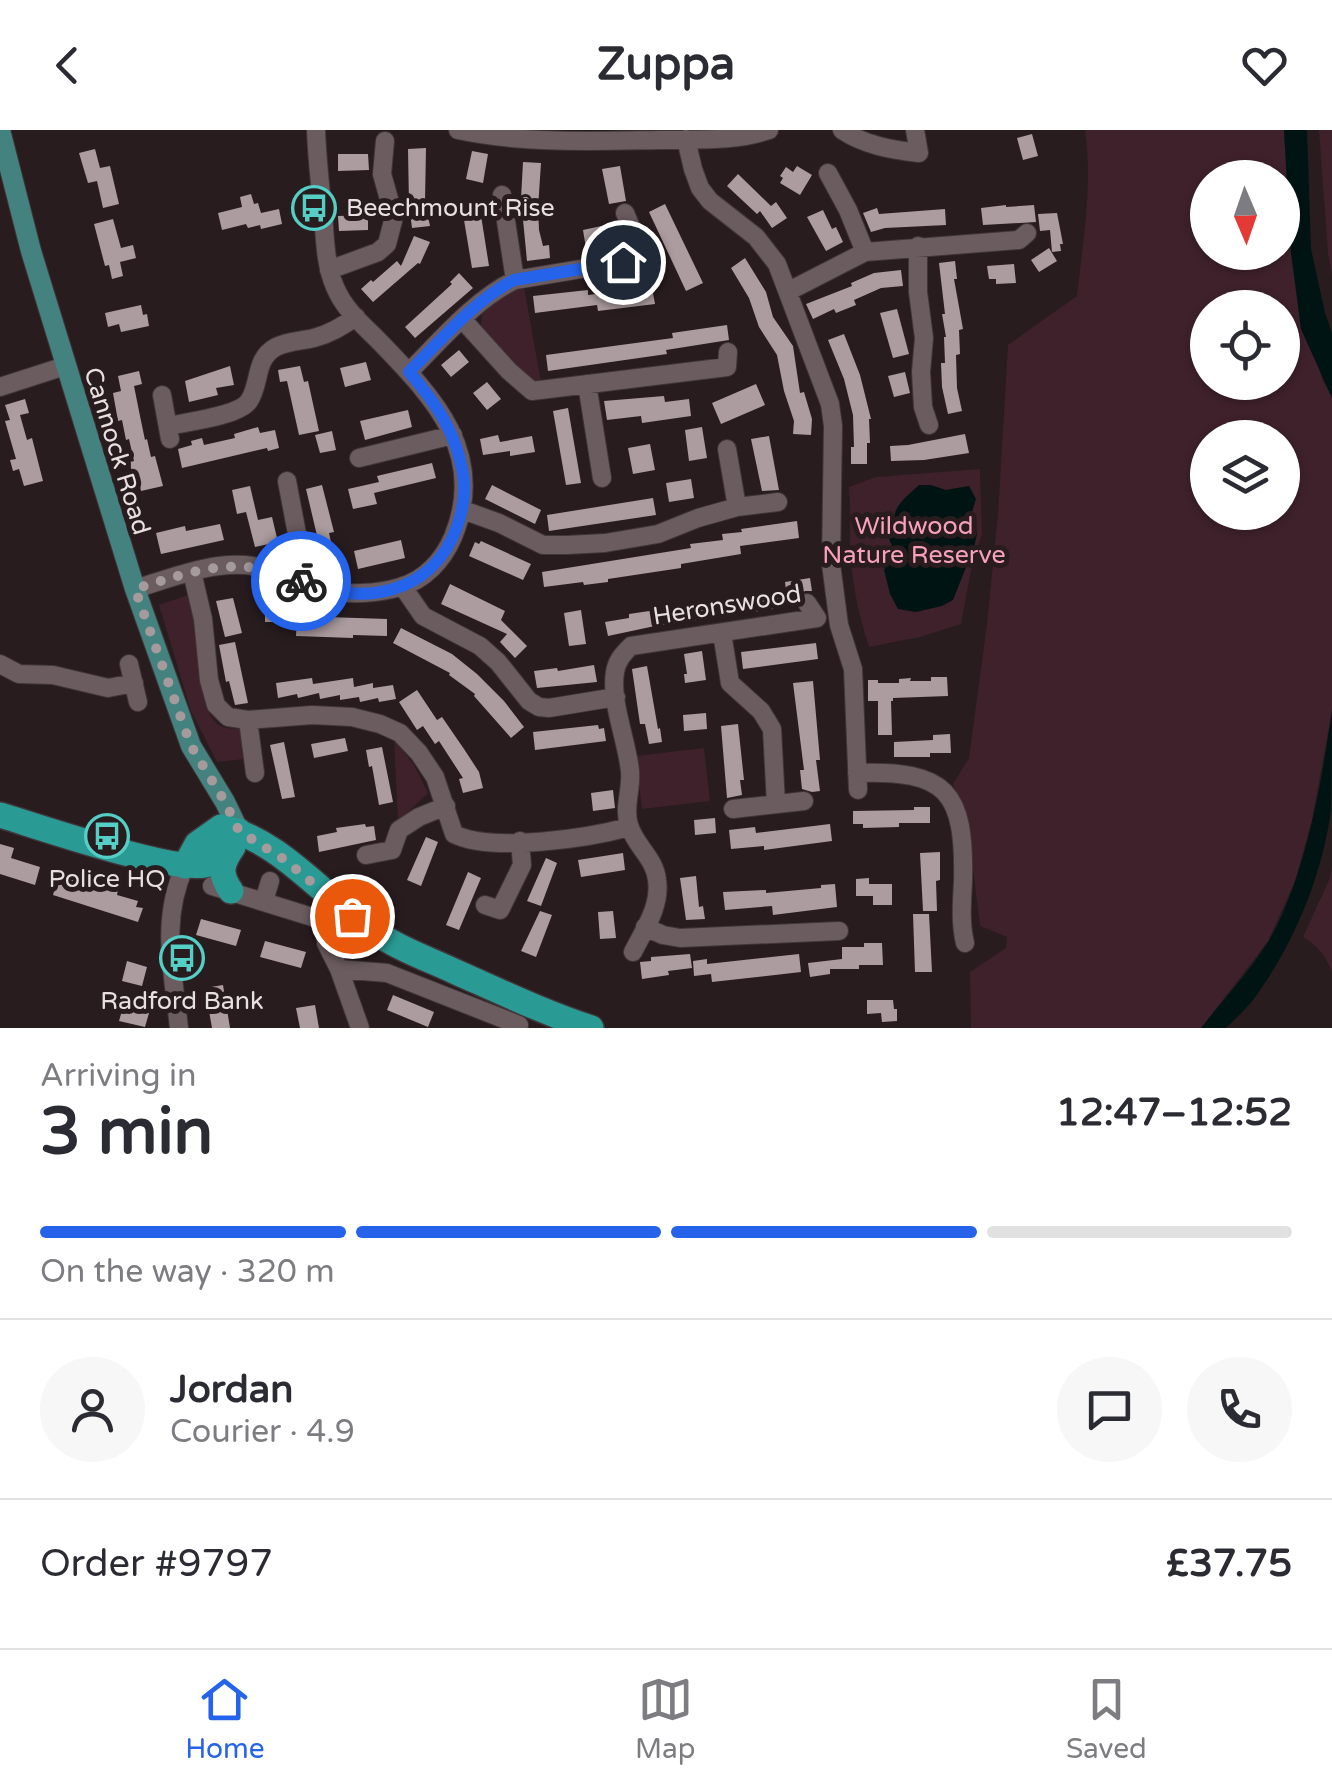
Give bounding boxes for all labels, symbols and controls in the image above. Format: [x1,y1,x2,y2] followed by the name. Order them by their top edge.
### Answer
[40,38,95,93] icon: back
[597,38,735,92] text: Zuppa
[1237,38,1292,93] icon: heart
[1190,160,1300,270] north arrow
[1190,160,1300,530] map controls
[291,185,337,231] bus stop icon: Beechmount Rise
[346,193,555,223] place label: Beechmount Rise
[581,220,666,305] pin
[596,235,651,290] icon: home
[1190,290,1300,400] button: locate
[77,364,157,538] street label: Cannock Road
[1190,420,1300,530] button: layers
[822,511,1006,570] park label: Wildwood Nature Reserve
[251,531,351,631] courier
[274,554,329,609] icon: bike
[651,578,803,632] street label: Heronswood
[84,813,130,859] bus stop icon: Police HQ
[48,864,166,894] place label: Police HQ
[310,874,395,959] pin
[325,889,380,944] icon: bag
[159,935,205,981] bus stop icon: Radford Bank
[100,986,264,1016] place label: Radford Bank
[40,1057,197,1095] text: Arriving in
[1056,1090,1292,1136] text: 12:47–12:52
[40,1093,213,1172] text: 3 min
[40,1253,335,1291] text: On the way · 320 m
[40,1357,145,1462] button: person
[1057,1357,1162,1462] button: chat
[1187,1357,1292,1462] button: phone
[170,1367,293,1413] text: Jordan
[170,1413,355,1451] text: Courier · 4.9
[40,1541,273,1587] text: Order #9797
[1166,1541,1292,1587] text: £37.75
[185,1672,265,1766] tab: Home
[635,1672,695,1766] tab: Map
[1066,1672,1147,1766] tab: Saved

